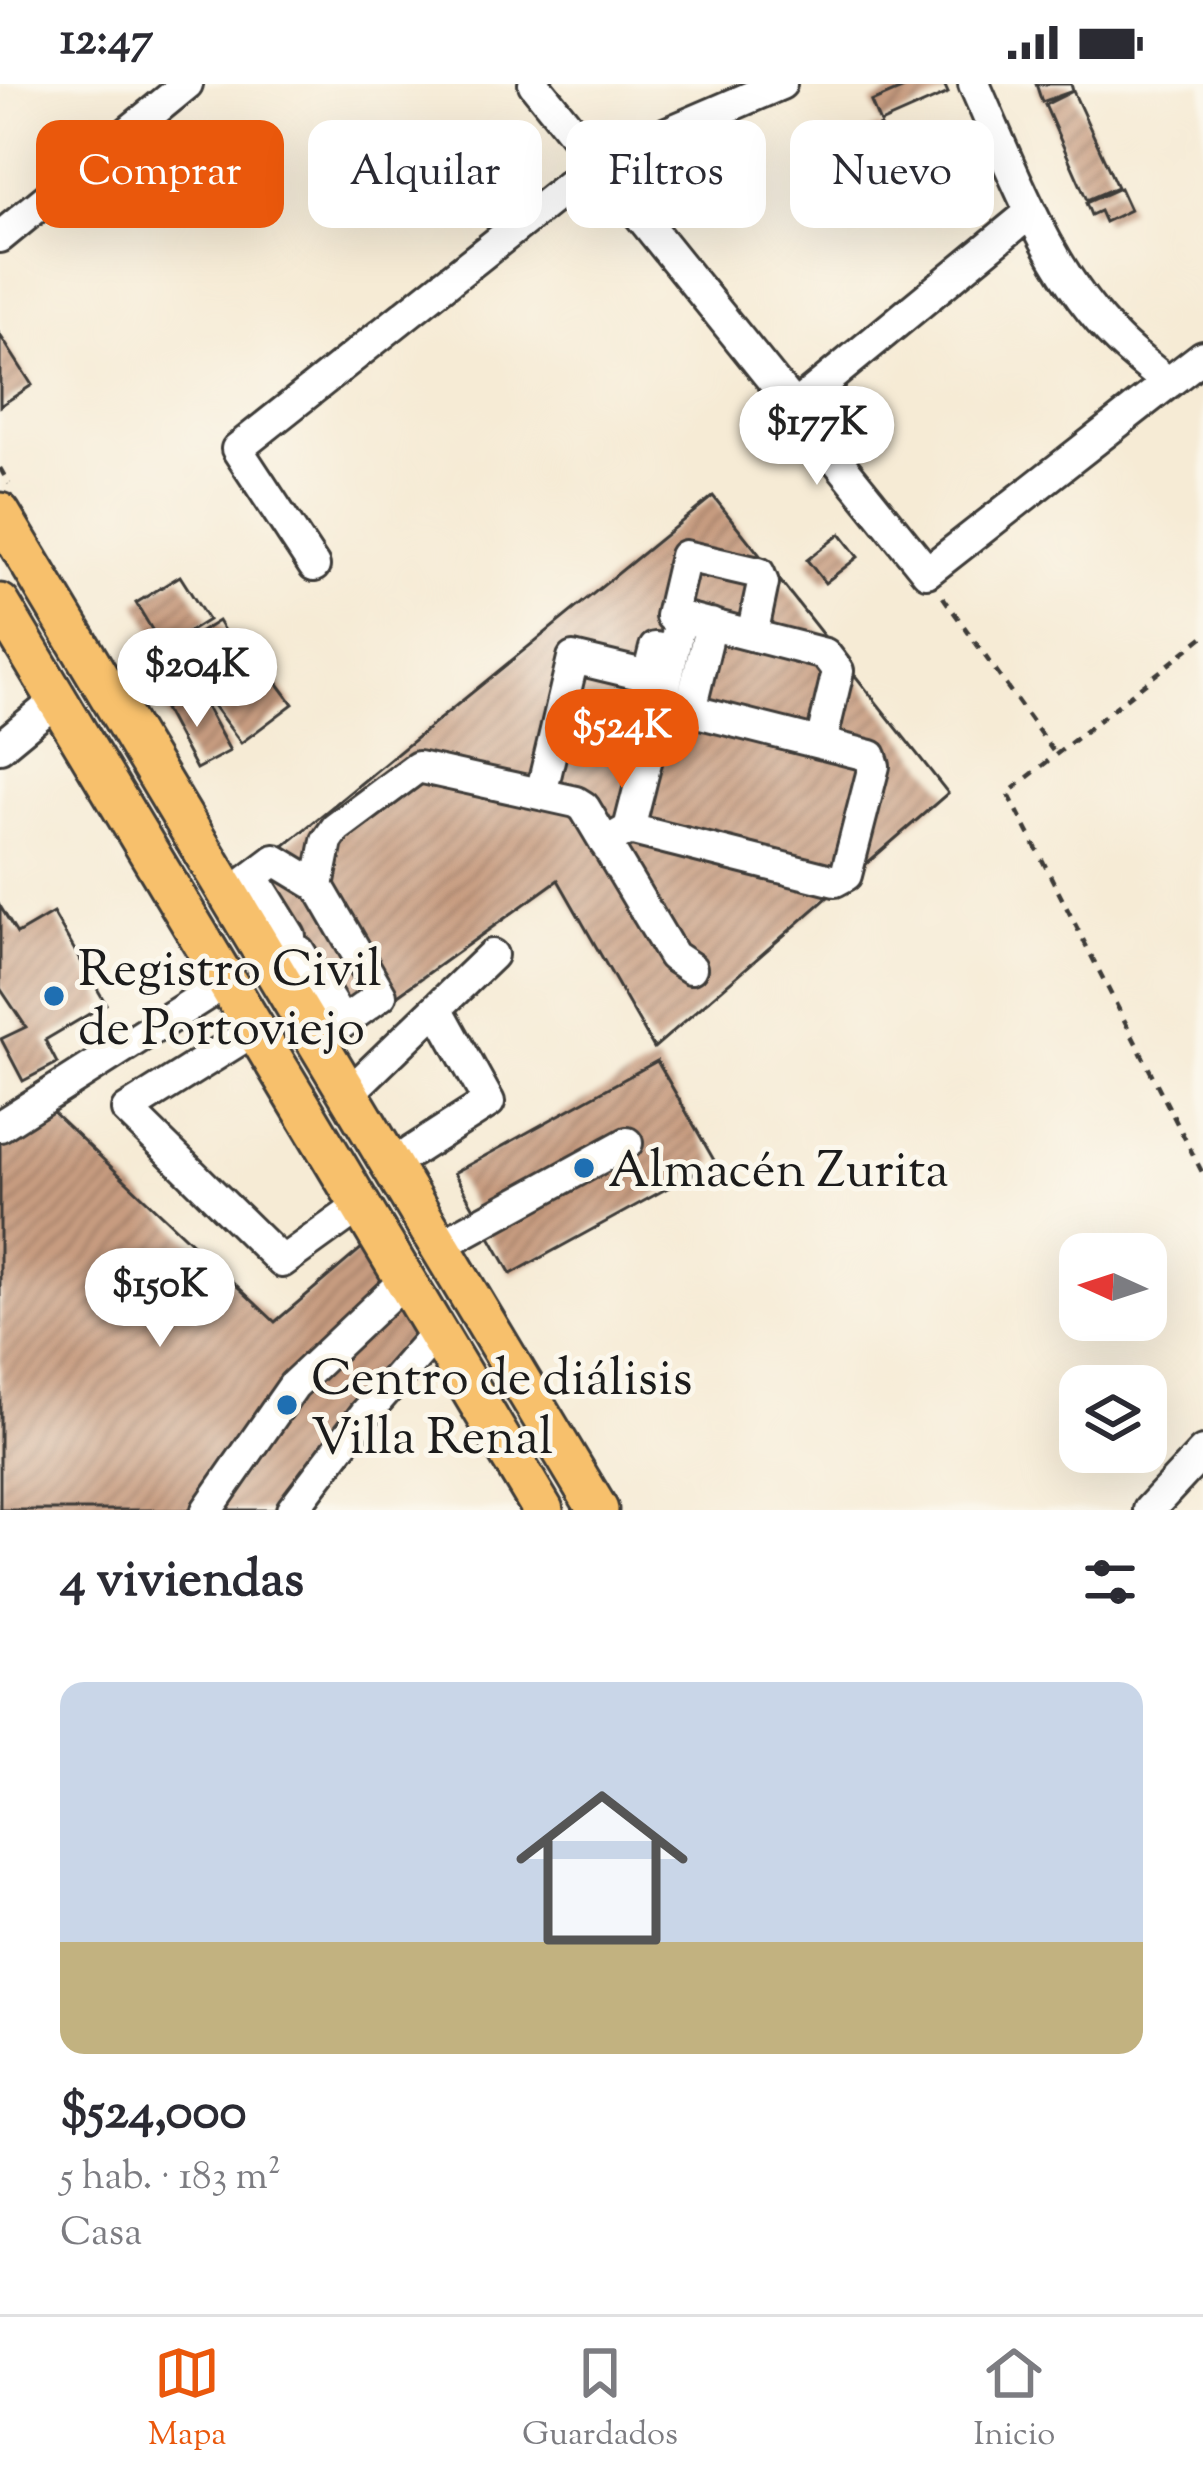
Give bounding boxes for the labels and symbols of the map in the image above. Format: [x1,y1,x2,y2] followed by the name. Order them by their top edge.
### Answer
[733,386,901,488] pin: $177K
[113,628,281,730] pin: $204K
[538,689,706,791] pin: $524K
[78,936,382,1068] place label: Registro Civil de Portoviejo
[41,983,67,1009] marker: Registro Civil de Portoviejo
[608,1137,949,1210] place label: Almacén Zurita
[571,1155,597,1181] marker: Almacén Zurita
[1059,1233,1167,1341] north arrow
[76,1248,244,1350] pin: $150K
[311,1345,692,1477] place label: Centro de diálisis Villa Renal
[274,1392,300,1418] marker: Centro de diálisis Villa Renal

